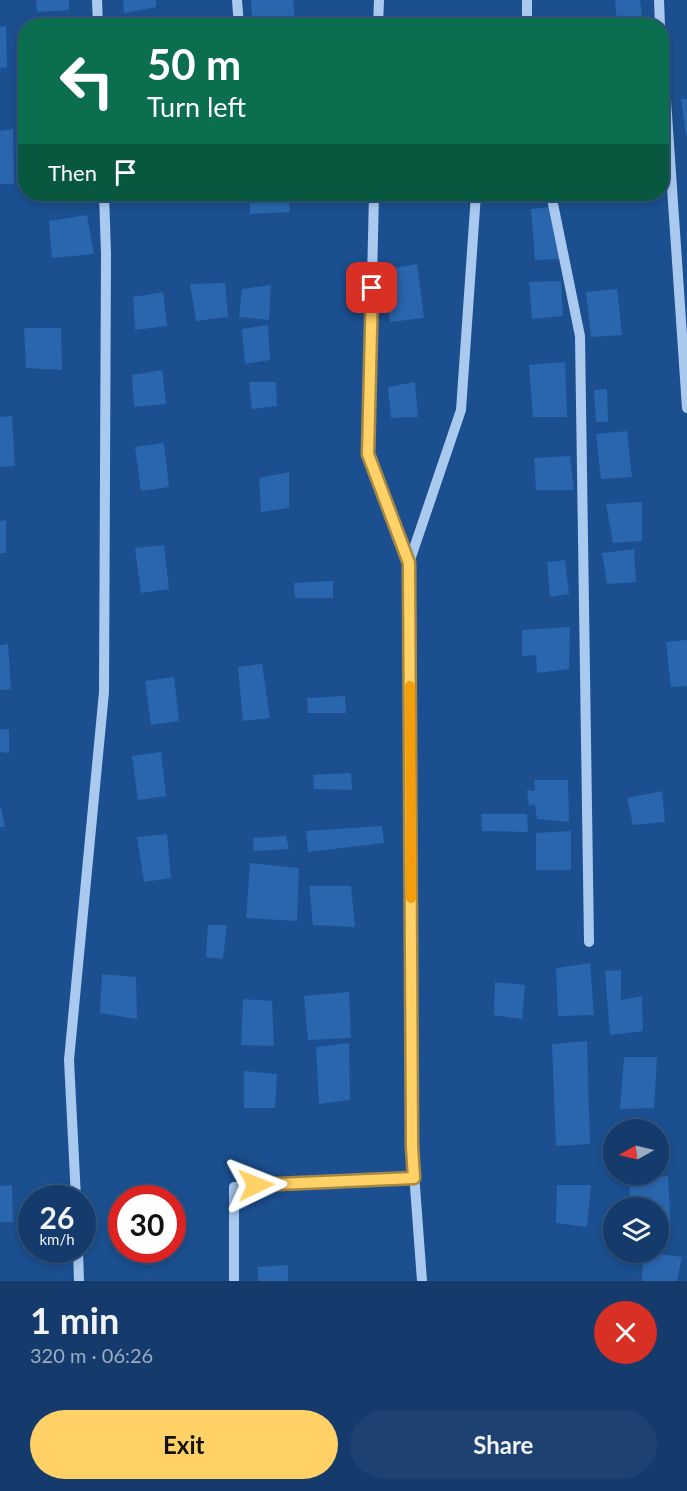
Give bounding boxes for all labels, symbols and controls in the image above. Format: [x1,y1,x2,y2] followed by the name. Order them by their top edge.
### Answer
[147,39,241,89] text: 50 m
[48,42,126,120] icon: left
[147,90,246,123] text: Turn left
[109,156,142,189] icon: arrive
[48,159,97,186] text: Then
[346,262,397,313] pin
[355,271,388,304] icon: arrive
[603,1119,669,1185] north arrow
[603,1119,669,1263] map controls
[224,1153,288,1217] position arrow
[108,1185,186,1263] speed limit sign: 30
[603,1197,669,1263] button: layers
[40,1199,74,1235] text: 26
[39,1230,75,1248] text: km/h
[30,1298,119,1342] text: 1 min
[594,1301,657,1364] button: close
[30,1343,153,1367] text: 320 m · 06:26
[30,1410,338,1479] button: Exit
[350,1410,657,1479] button: Share

